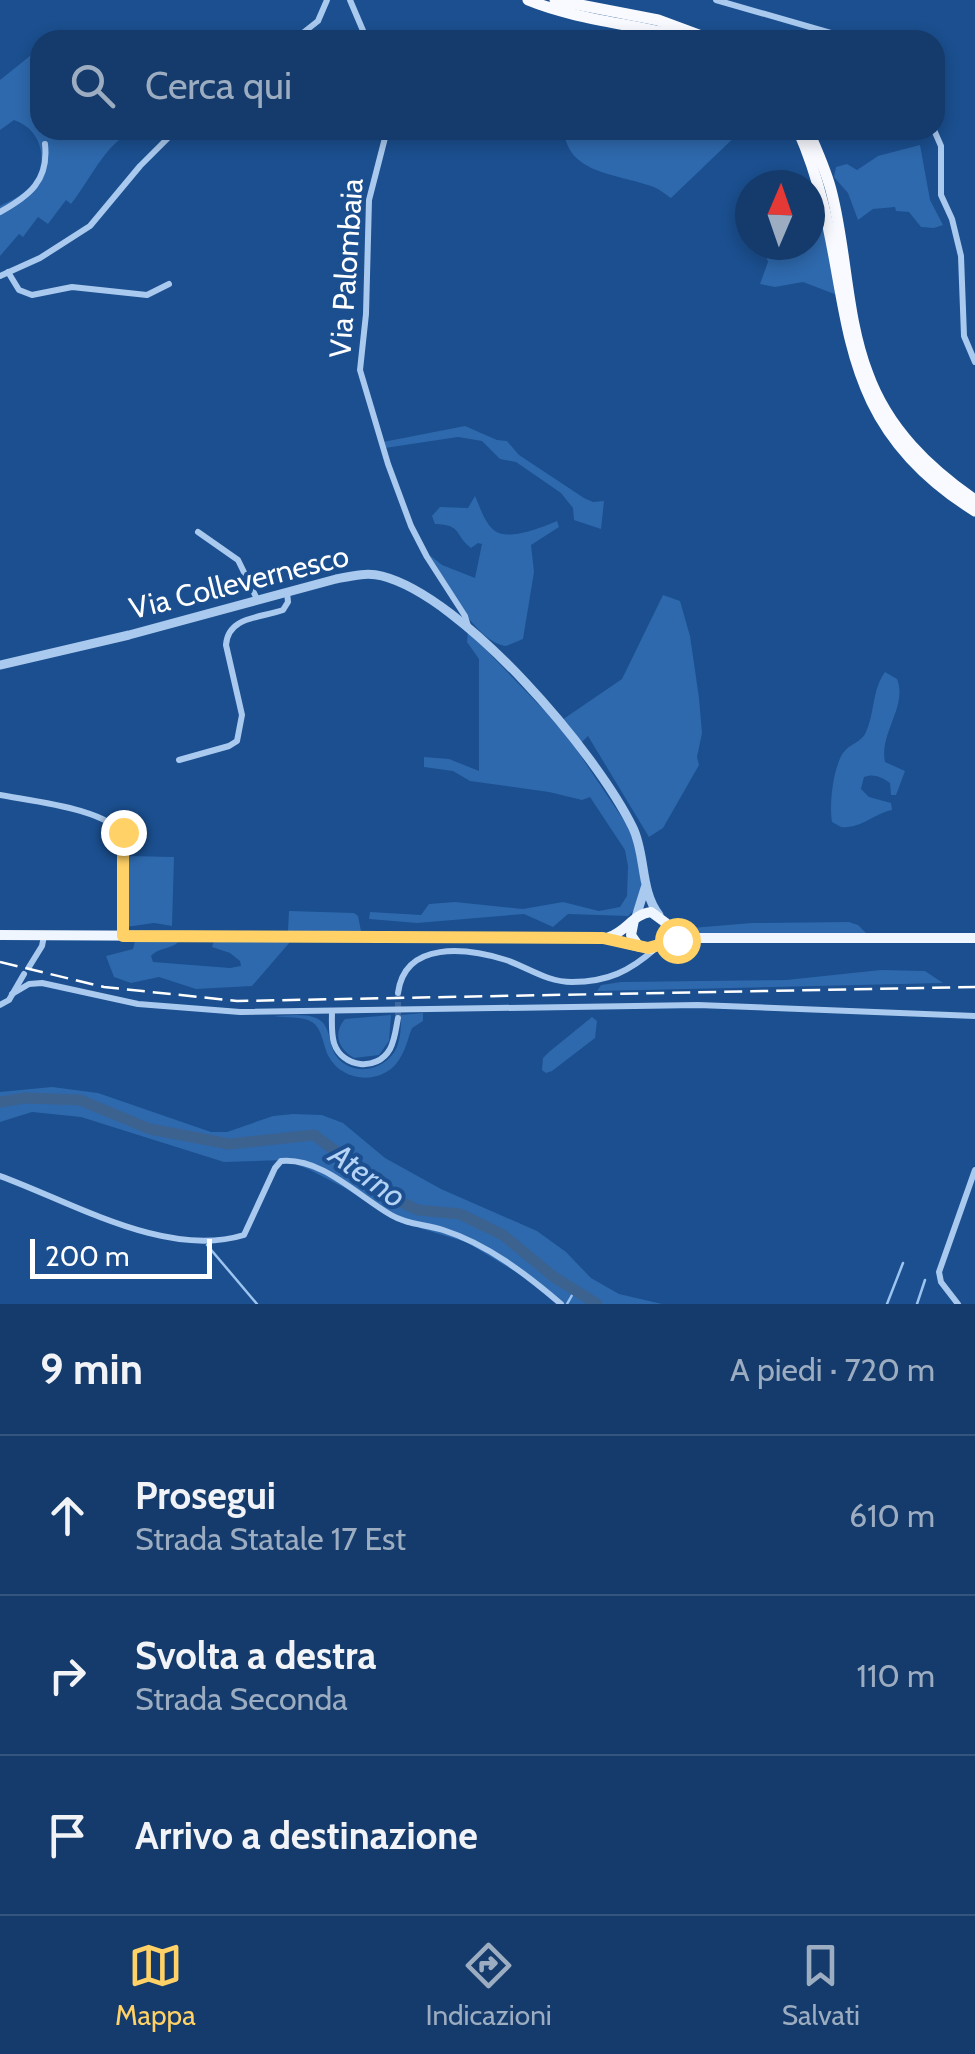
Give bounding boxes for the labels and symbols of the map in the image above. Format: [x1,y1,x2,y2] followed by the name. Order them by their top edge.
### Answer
[735,170,825,260] north arrow
[321,176,371,359] street label: Via Palombaia
[125,537,353,627] street label: Via Collevernesco
[101,810,147,856] route end
[655,918,701,964] route start
[321,1133,414,1216] water label: Aterno
[30,1234,212,1278] scale bar

